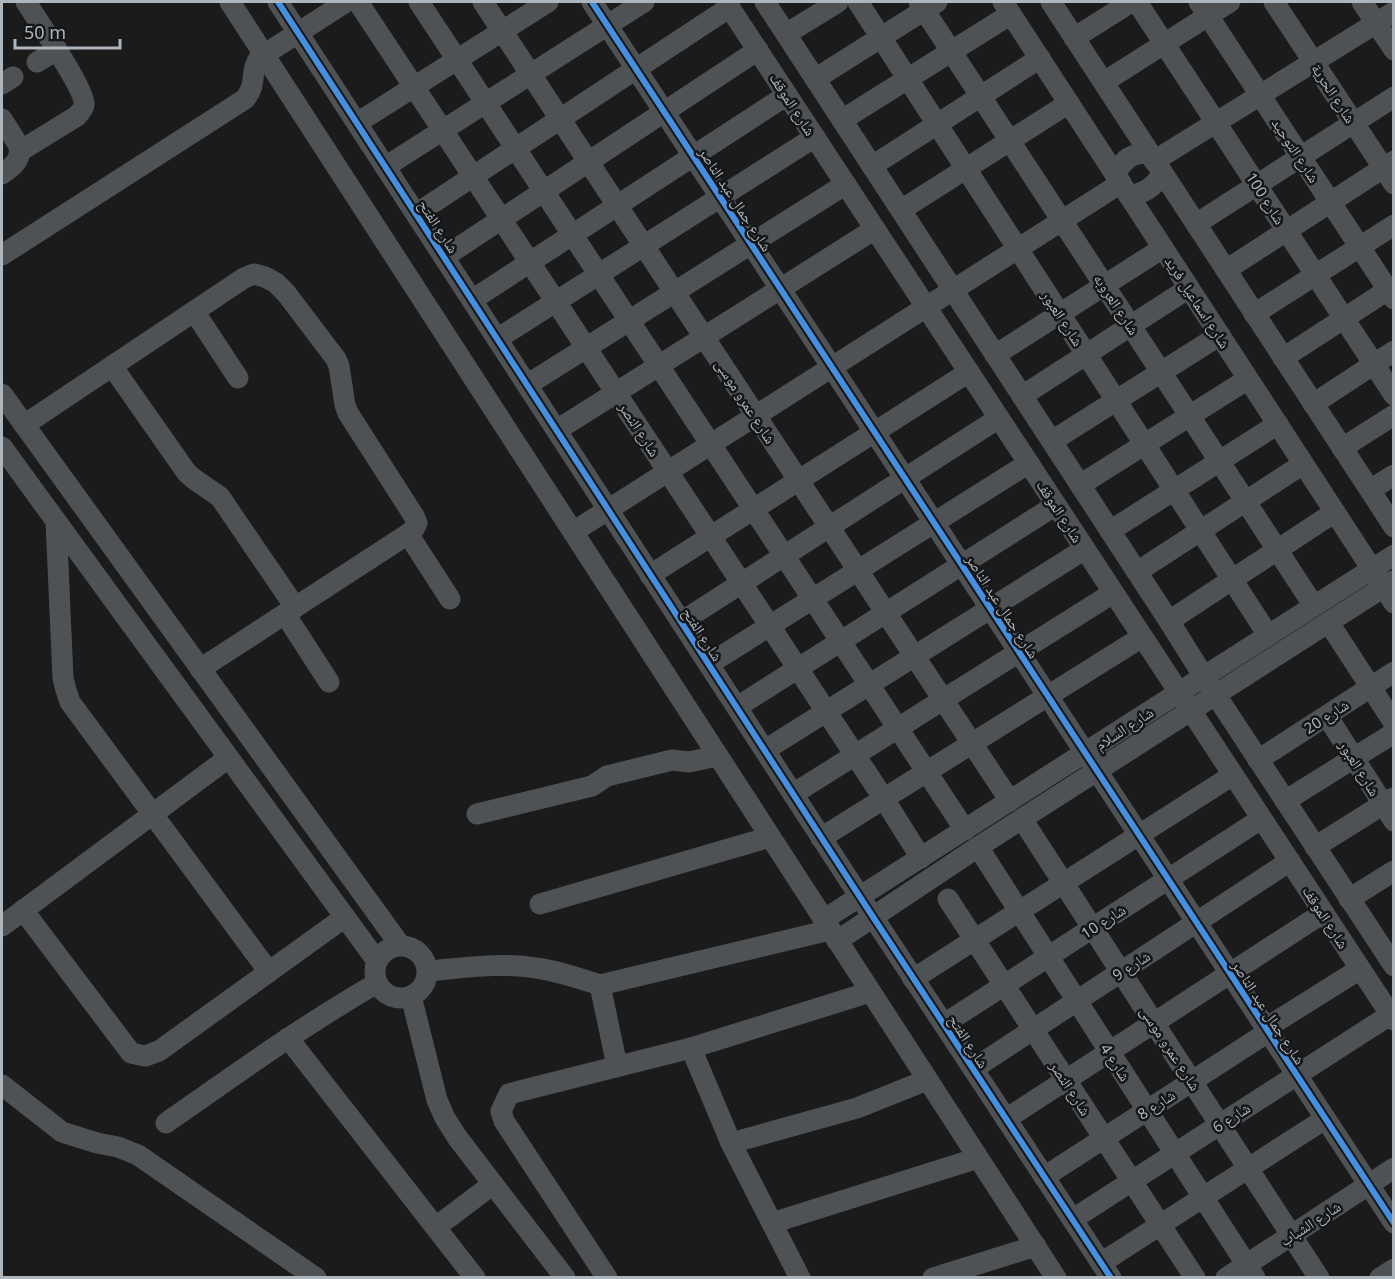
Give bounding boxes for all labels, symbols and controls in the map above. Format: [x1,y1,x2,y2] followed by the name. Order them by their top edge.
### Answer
[15,12,120,50] scale bar
[24,20,66,44] text: 50 m
[1306,59,1361,127] street label: شارع الحرية
[764,69,821,140] street label: شارع الموقف
[1267,114,1325,187] street label: شارع التوحيد
[693,142,777,256] street label: شارع جمال عبد الناصر
[1241,168,1290,228] street label: شارع 100
[413,195,464,257] street label: شارع الفتح
[1160,252,1235,353] street label: شارع اسماعيل فريد
[1089,269,1144,339] street label: شارع العروبه
[1036,285,1088,350] street label: شارع العبور
[710,355,781,448] street label: شارع عمرو موسى
[614,397,665,461] street label: شارع النصر
[1031,476,1088,547] street label: شارع الموقف
[960,549,1044,663] street label: شارع جمال عبد الناصر
[677,603,728,665] street label: شارع الفتح
[1300,694,1353,739] street label: شارع 20
[1091,702,1158,755] street label: شارع السلام
[1334,735,1385,800] street label: شارع العبور
[1297,882,1354,953] street label: شارع الموقف
[1077,899,1130,944] street label: شارع 10
[1108,945,1154,985] street label: شارع 9
[1226,955,1310,1069] street label: شارع جمال عبد الناصر
[1135,1002,1206,1095] street label: شارع عمرو موسى
[943,1010,994,1072] street label: شارع الفتح
[1096,1039,1136,1085] street label: شارع 4
[1045,1056,1096,1120] street label: شارع النصر
[1133,1084,1179,1124] street label: شارع 8
[1208,1097,1254,1137] street label: شارع 6
[1276,1196,1345,1251] street label: شارع الشباب

